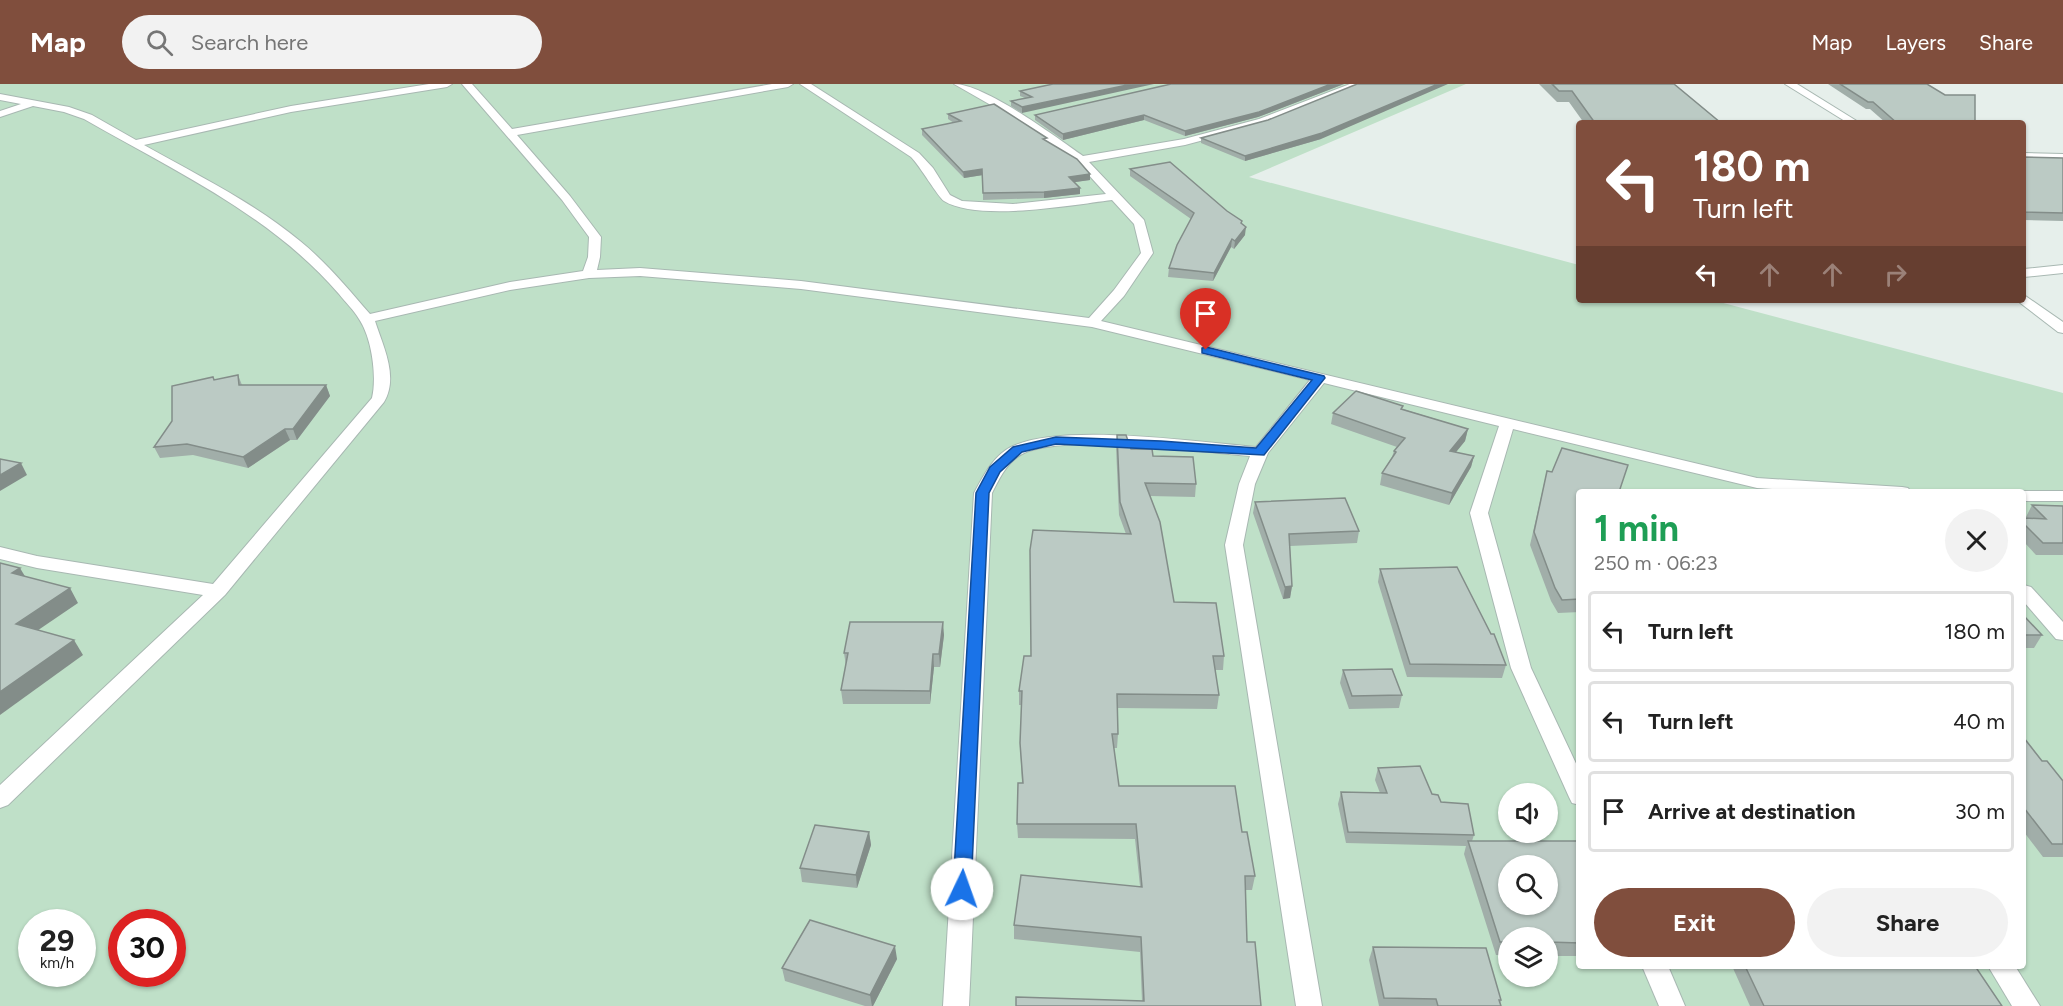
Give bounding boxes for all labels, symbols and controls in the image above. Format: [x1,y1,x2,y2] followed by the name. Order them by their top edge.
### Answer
[122,15,542,69] search box
[30,25,86,59] text: Map
[143,26,176,59] icon: search
[191,29,308,56] text: Search here
[1812,30,1852,55] text: Map
[1885,30,1946,55] text: Layers
[1979,30,2033,55] text: Share
[1693,141,1810,192] text: 180 m
[1594,144,1672,222] icon: left
[1693,192,1793,225] text: Turn left
[1690,258,1723,291] icon: left
[1753,258,1786,291] icon: ahead
[1816,258,1849,291] icon: ahead
[1879,258,1912,291] icon: right
[1180,288,1231,350] pin
[1189,297,1222,330] icon: arrive
[1594,507,1679,550] text: 1 min
[1945,509,2008,572] button: close
[1594,551,1718,575] text: 250 m · 06:23
[1597,615,1630,648] icon: left
[1648,618,1734,645] text: Turn left
[1944,618,2005,645] text: 180 m
[1597,705,1630,738] icon: left
[1648,708,1734,735] text: Turn left
[1953,708,2005,735] text: 40 m
[1498,783,1558,987] map controls
[1498,783,1558,843] button: sound
[1597,795,1630,828] icon: arrive
[1648,798,1856,825] text: Arrive at destination
[1955,798,2005,825] text: 30 m
[1498,855,1558,915] button: search
[930,857,994,921] position arrow
[1594,888,1795,957] button: Exit
[1807,888,2008,957] button: Share
[108,909,186,987] speed limit sign: 30
[40,922,74,959] text: 29
[1498,927,1558,987] button: layers
[40,954,74,972] text: km/h

